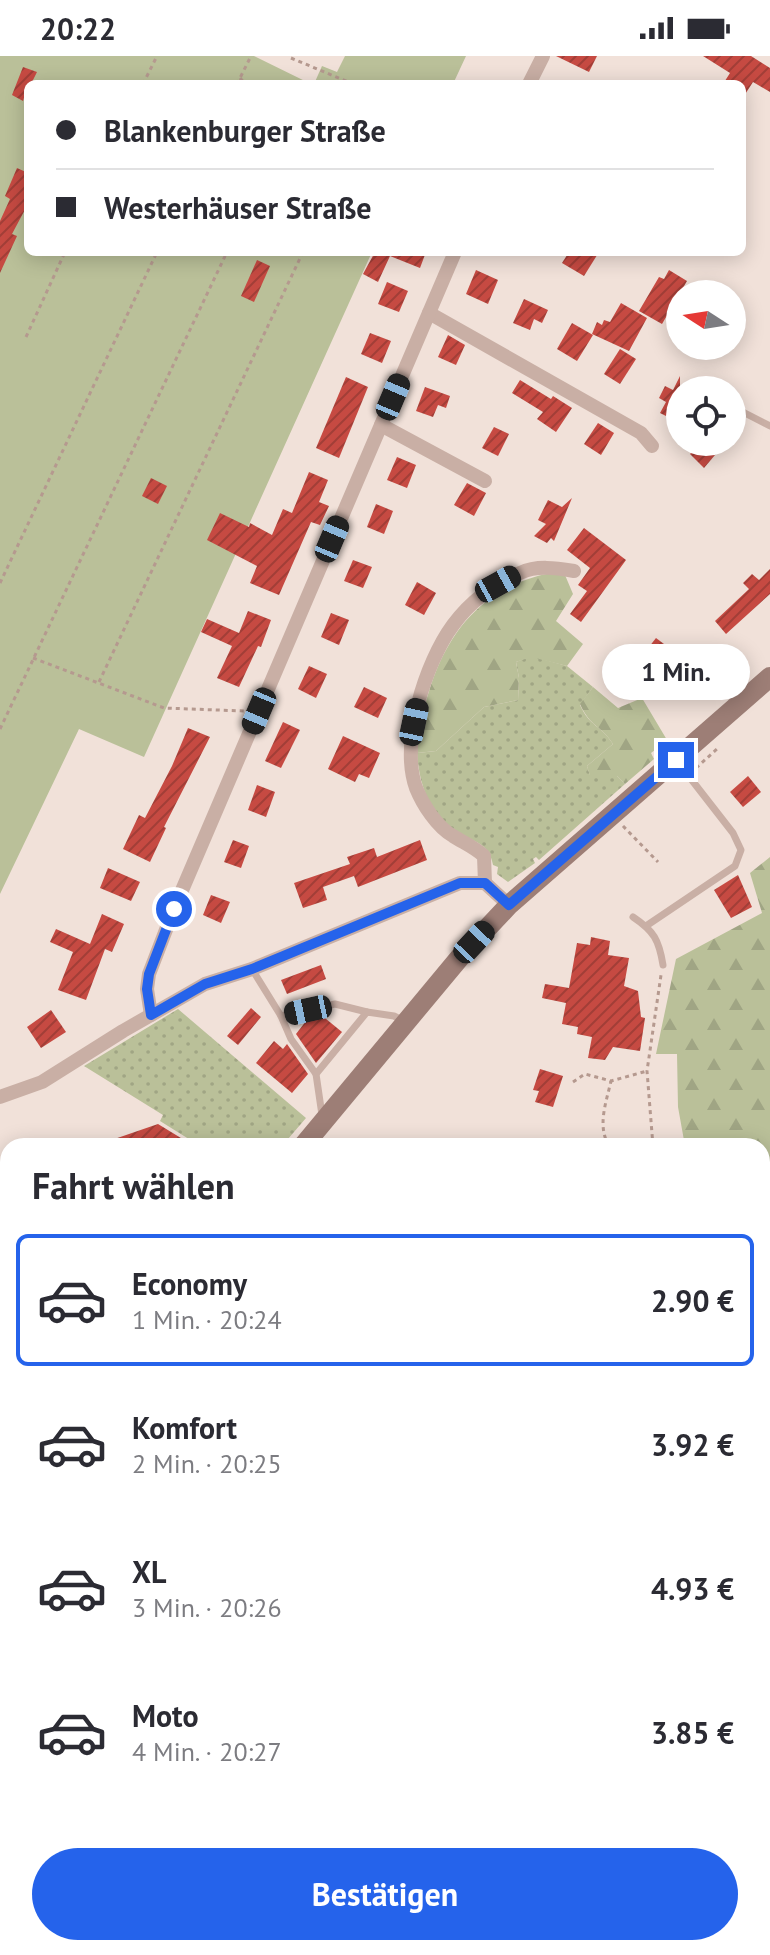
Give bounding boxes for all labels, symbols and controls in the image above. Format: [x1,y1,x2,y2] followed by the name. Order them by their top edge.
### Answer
[40,9,116,48] text: 20:22
[104,111,386,150] text: Blankenburger Straße
[104,188,372,227] text: Westerhäuser Straße
[666,280,746,360] north arrow
[666,280,746,456] map controls
[373,370,413,424] car
[666,376,746,456] button: locate
[312,512,352,566] car
[471,562,525,606] car
[602,644,750,700] callout: 1 Min.
[641,655,711,688] text: 1 Min.
[239,684,279,738] car
[397,696,431,748] car
[658,742,694,778] route end
[156,891,192,927] route start
[449,916,499,968] car
[282,993,334,1027] car
[32,1162,235,1209] text: Fahrt wählen
[36,1264,108,1336] icon: car
[132,1264,247,1303] text: Economy
[651,1281,734,1320] text: 2.90 €
[132,1303,282,1336] text: 1 Min. · 20:24
[36,1408,108,1480] icon: car
[132,1408,237,1447] text: Komfort
[651,1425,734,1464] text: 3.92 €
[132,1447,282,1480] text: 2 Min. · 20:25
[36,1552,108,1624] icon: car
[132,1552,166,1591] text: XL
[651,1569,734,1608] text: 4.93 €
[132,1591,282,1624] text: 3 Min. · 20:26
[36,1696,108,1768] icon: car
[132,1696,199,1735] text: Moto
[651,1713,734,1752] text: 3.85 €
[132,1735,282,1768] text: 4 Min. · 20:27
[32,1848,738,1940] button: Bestätigen

